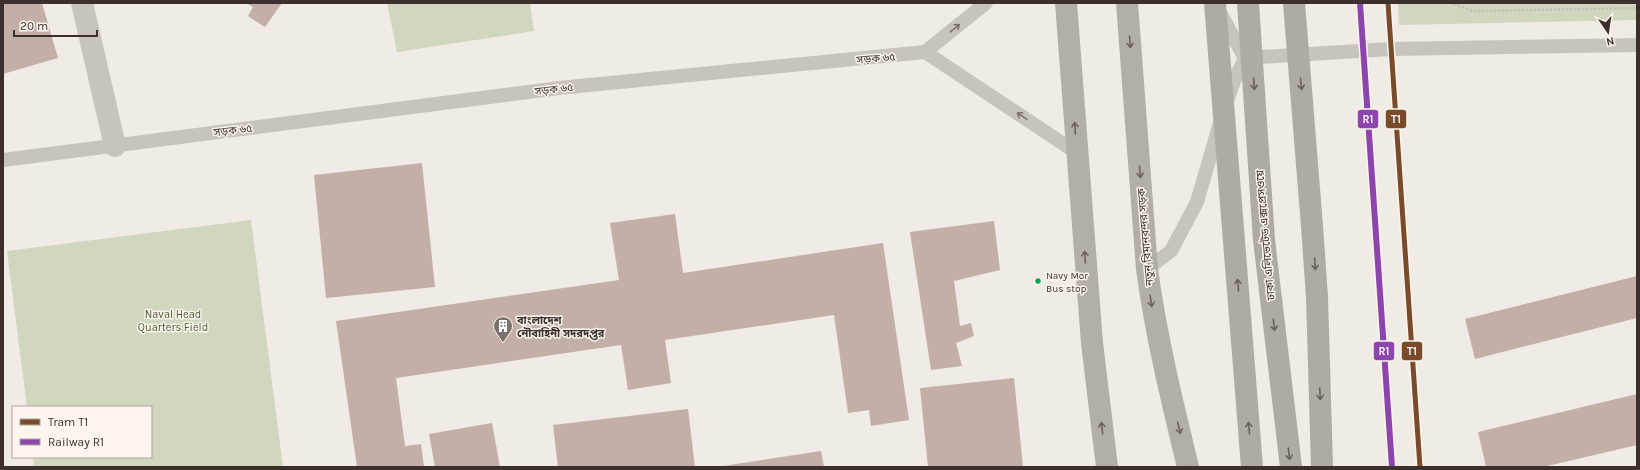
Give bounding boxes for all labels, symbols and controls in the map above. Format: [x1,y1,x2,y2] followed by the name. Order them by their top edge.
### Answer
[14,12,97,38] scale bar
[1588,12,1628,52] north arrow
[20,19,48,33] text: 20 m
[950,23,961,32] one-way arrow
[1605,34,1615,48] text: N
[1127,35,1134,48] one-way arrow
[855,50,896,67] street label: সড়ক ৬৫
[1250,77,1257,90] one-way arrow
[1297,77,1304,90] one-way arrow
[533,81,574,98] street label: সড়ক ৬৫
[1357,109,1379,129] line badge: R1
[1385,109,1407,129] line badge: T1
[1017,112,1028,120] one-way arrow
[1362,113,1374,126] text: R1
[1391,113,1401,126] text: T1
[212,122,253,139] street label: সড়ক ৬৫
[1072,122,1079,135] one-way arrow
[1136,165,1143,178] one-way arrow
[1253,169,1278,302] street label: ঢাকা এলিভেটেড এক্সপ্রেসওয়ে
[1135,187,1156,287] street label: নতুন বিমানবন্দর সড়ক
[1082,251,1089,264] one-way arrow
[1311,257,1318,270] one-way arrow
[1046,270,1088,295] place label: Navy Mor Bus stop
[1033,276,1043,286] marker: Navy Mor Bus stop
[1234,279,1241,292] one-way arrow
[1147,294,1155,307] one-way arrow
[138,308,208,334] park label: Naval Head Quarters Field
[516,314,605,341] place label: বাংলাদেশ নৌবাহিনী সদরদপ্তর
[492,315,514,343] building icon: বাংলাদেশ নৌবাহিনী সদরদপ্তর
[1270,318,1278,331] one-way arrow
[1373,341,1395,361] line badge: R1
[1401,341,1423,361] line badge: T1
[1378,345,1390,358] text: R1
[1407,345,1417,358] text: T1
[1316,387,1323,400] one-way arrow
[12,406,152,458] legend
[48,415,88,429] text: Tram T1
[1175,421,1183,434] one-way arrow
[1099,422,1106,435] one-way arrow
[1246,422,1253,435] one-way arrow
[48,435,104,449] text: Railway R1
[1285,447,1293,460] one-way arrow

